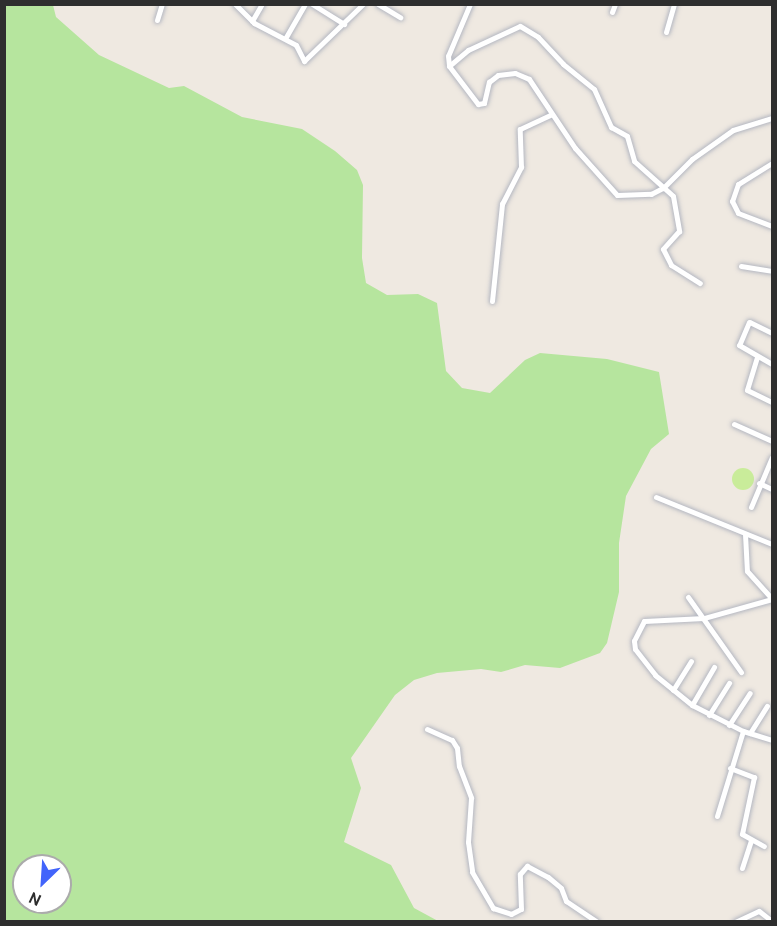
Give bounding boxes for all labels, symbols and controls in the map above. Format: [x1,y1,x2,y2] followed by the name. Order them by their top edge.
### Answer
[12,854,72,914] north arrow
[26,888,44,910] text: N

